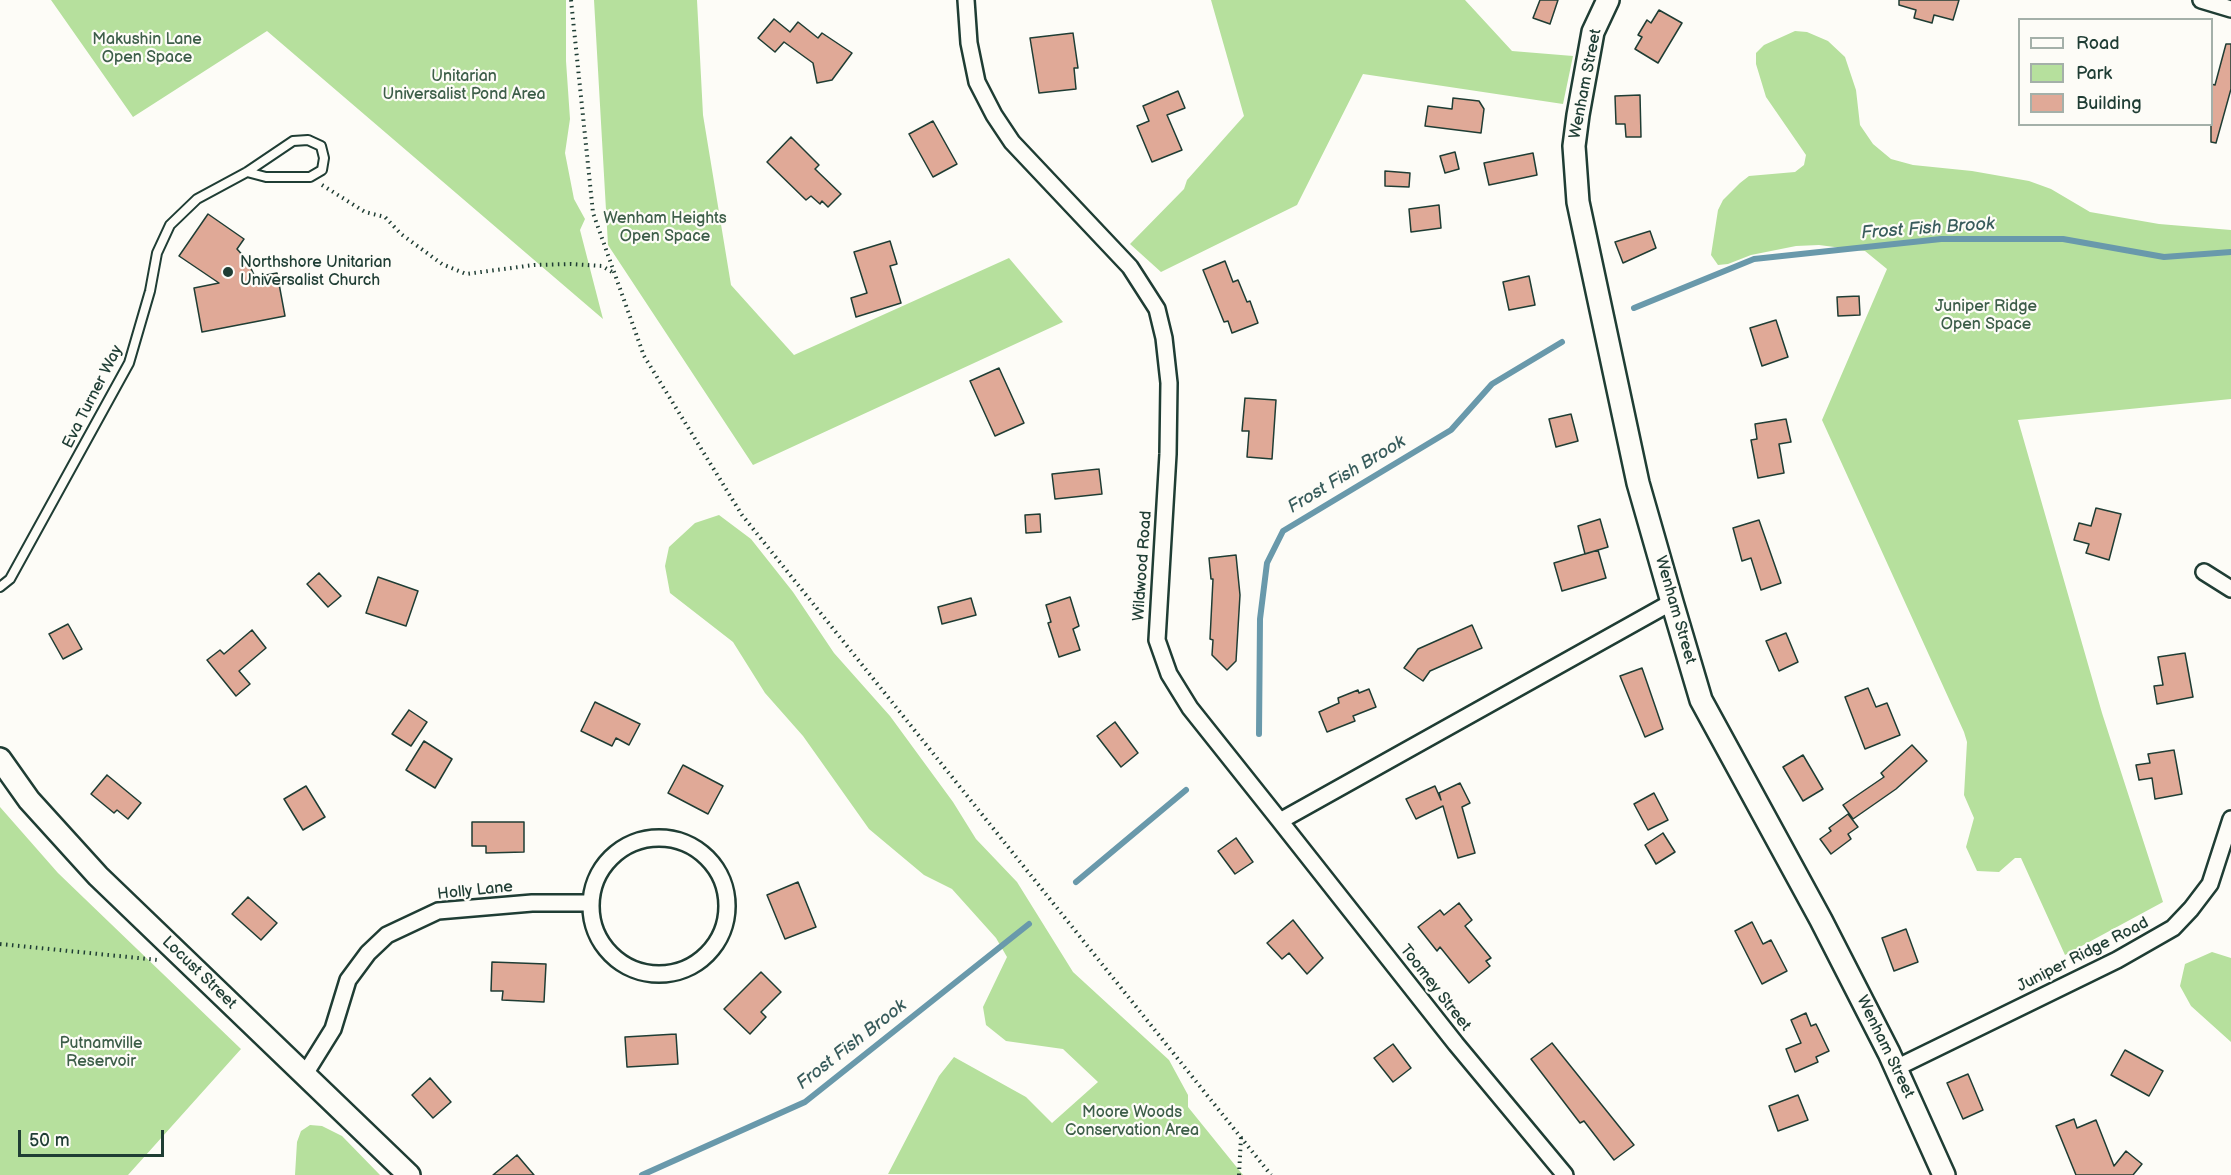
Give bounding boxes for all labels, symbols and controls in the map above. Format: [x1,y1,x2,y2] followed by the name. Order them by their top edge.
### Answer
[2018,18,2213,126] legend
[1566,27,1606,141] street label: Wenham Street
[92,30,202,68] park label: Makushin Lane Open Space
[2076,33,2120,54] text: Road
[2076,63,2112,84] text: Park
[383,67,545,105] park label: Unitarian Universalist Pond Area
[2076,93,2142,114] text: Building
[603,209,727,247] park label: Wenham Heights Open Space
[1860,214,1996,244] water label: Frost Fish Brook
[240,253,392,291] place label: Northshore Unitarian Universalist Church
[221,265,235,279] marker: Northshore Unitarian Universalist Church
[1935,297,2037,335] park label: Juniper Ridge Open Space
[59,342,127,452] street label: Eva Turner Way
[1284,431,1410,519] water label: Frost Fish Brook
[1130,510,1156,622] street label: Wildwood Road
[1650,554,1700,666] street label: Wenham Street
[436,877,514,905] street label: Holly Lane
[2014,914,2152,996] street label: Juniper Ridge Road
[158,933,240,1013] street label: Locust Street
[1395,941,1475,1035] street label: Toomey Street
[1852,993,1918,1101] street label: Wenham Street
[793,995,911,1095] water label: Frost Fish Brook
[59,1034,143,1072] park label: Putnamville Reservoir
[1065,1103,1199,1141] park label: Moore Woods Conservation Area
[21,1118,166,1156] scale bar
[29,1130,70,1151] text: 50 m

